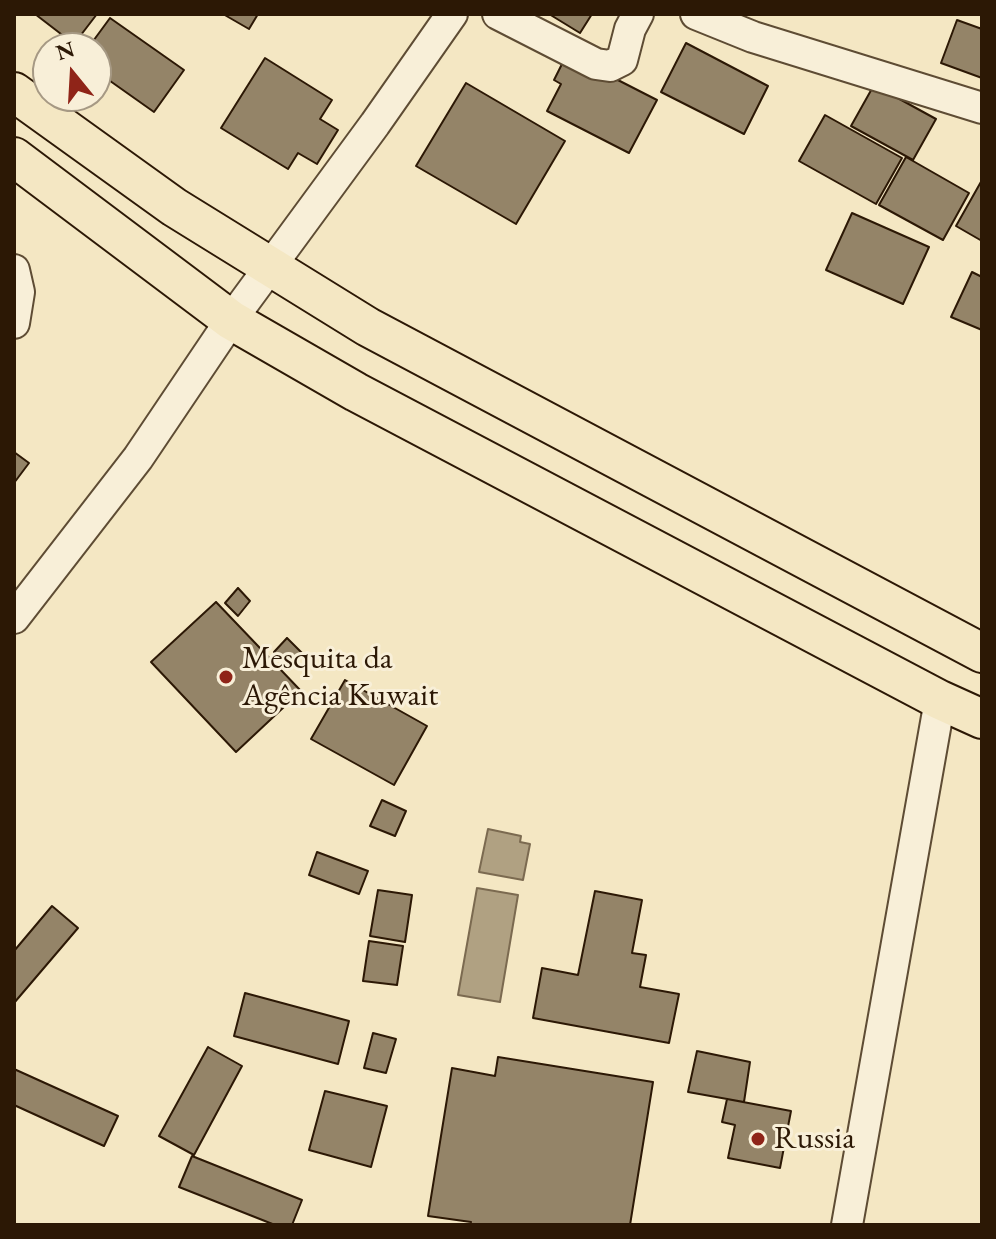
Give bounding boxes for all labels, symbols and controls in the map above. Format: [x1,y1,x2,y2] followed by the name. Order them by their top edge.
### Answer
[32,32,112,112] north arrow
[52,34,78,67] text: N
[242,640,438,715] place label: Mesquita da Agência Kuwait
[217,668,235,686] marker: Mesquita da Agência Kuwait
[774,1120,855,1158] place label: Russia
[749,1130,767,1148] marker: Russia

